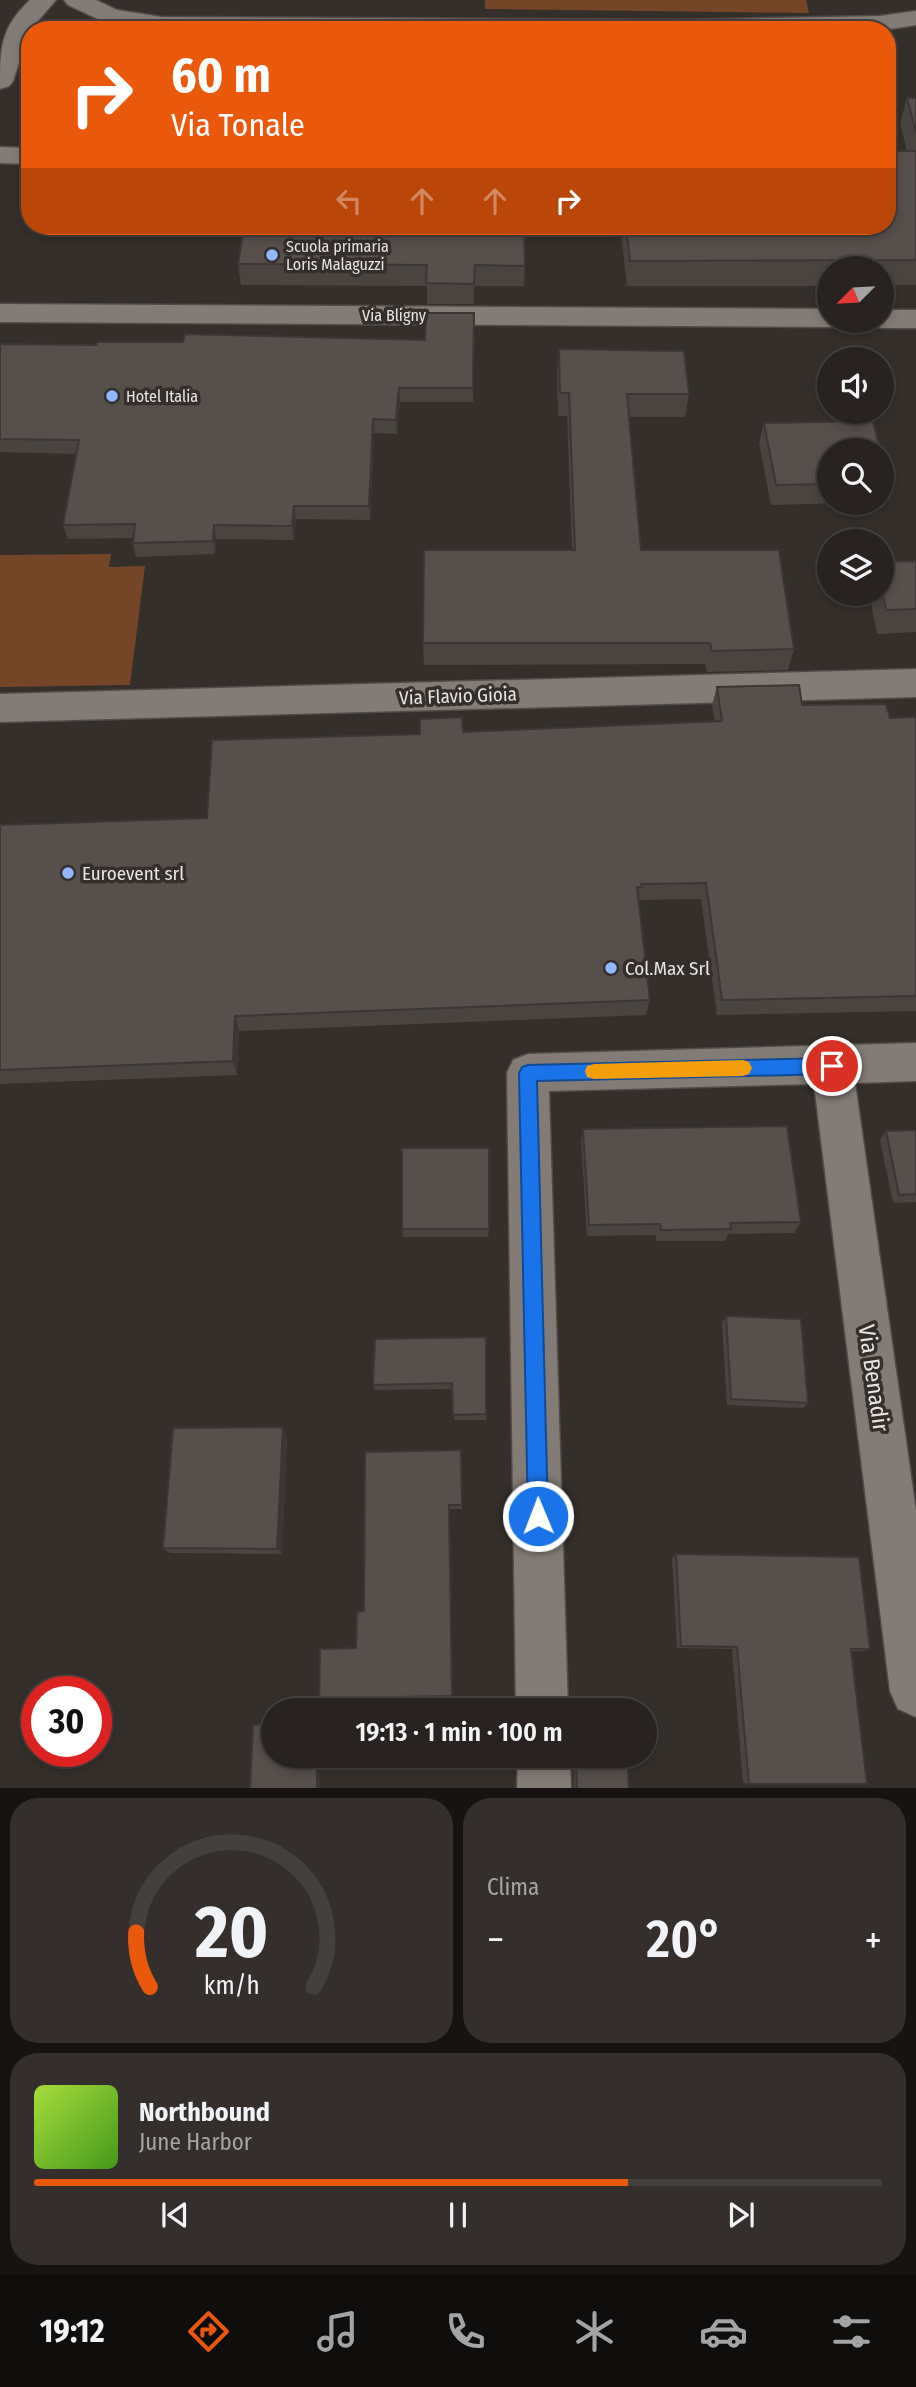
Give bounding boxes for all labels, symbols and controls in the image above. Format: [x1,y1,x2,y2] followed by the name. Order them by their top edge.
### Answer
[171,46,271,105] text: 60 m
[56,49,147,140] icon: right
[171,106,305,144] text: Via Tonale
[330,182,368,220] icon: left
[403,182,441,220] icon: ahead
[476,182,514,220] icon: ahead
[549,182,587,220] icon: right
[286,237,389,274] place label: Scuola primaria Loris Malaguzzi
[264,247,280,263] marker: Scuola primaria Loris Malaguzzi
[817,256,894,332] north arrow
[817,256,894,606] map controls
[362,306,427,325] street label: Via Bligny
[817,347,894,424] button: sound
[126,387,198,406] place label: Hotel Italia
[104,388,120,404] marker: Hotel Italia
[817,438,894,515] button: search
[817,529,894,606] button: layers
[399,682,517,710] street label: Via Flavio Gioia
[82,862,184,885] place label: Euroevent srl
[60,865,76,881] marker: Euroevent srl
[625,957,710,980] place label: Col.Max Srl
[603,960,619,976] marker: Col.Max Srl
[802,1036,862,1096] pin
[813,1047,851,1085] icon: arrive
[853,1323,895,1433] street label: Via Benadir
[501,1479,575,1553] position arrow
[21,1676,112,1767] speed limit sign: 30
[355,1717,563,1748] text: 19:13 · 1 min · 100 m
[487,1873,539,1901] text: Clima
[194,1889,268,1976] text: 20
[646,1908,723,1971] text: 20°
[487,1917,504,1963] text: −
[865,1917,882,1963] text: +
[204,1970,259,2000] text: km/h
[139,2097,270,2128] text: Northbound
[139,2128,252,2156] text: June Harbor
[156,2196,194,2234] icon: previous
[439,2196,477,2234] icon: pause
[722,2196,760,2234] icon: next
[184,2307,233,2356] icon: directions
[313,2307,362,2356] icon: music
[441,2307,490,2356] icon: phone
[570,2307,619,2356] icon: climate
[699,2307,748,2356] icon: car
[827,2307,876,2356] icon: filters
[40,2312,104,2350] text: 19:12

